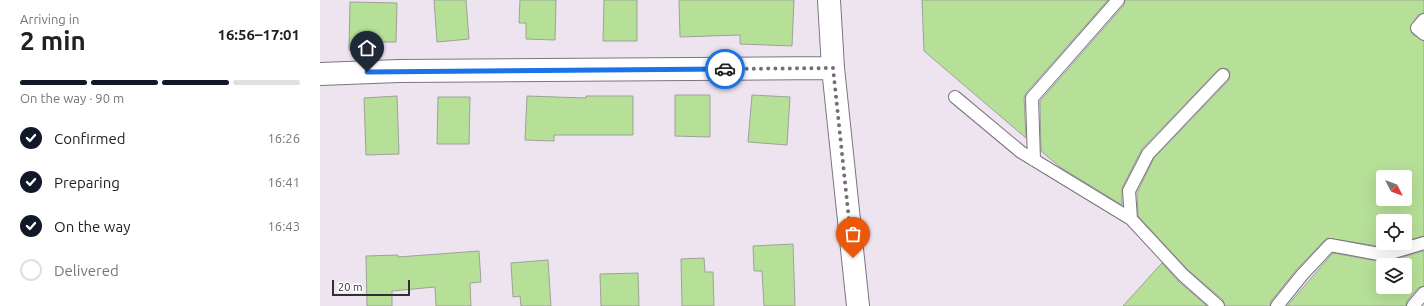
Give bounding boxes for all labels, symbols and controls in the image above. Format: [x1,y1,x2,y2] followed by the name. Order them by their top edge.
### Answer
[20,12,79,26] text: Arriving in
[20,26,86,55] text: 2 min
[217,26,300,43] text: 16:56–17:01
[350,31,384,72] pin
[356,37,378,59] icon: home
[705,49,745,89] courier
[714,58,736,80] icon: car
[20,91,124,105] text: On the way · 90 m
[20,127,42,149] icon: check
[54,130,126,147] text: Confirmed
[267,131,300,145] text: 16:26
[1376,170,1412,206] north arrow
[1376,170,1412,294] map controls
[20,171,42,193] icon: check
[54,174,120,191] text: Preparing
[267,175,300,189] text: 16:41
[1376,214,1412,250] button: locate
[20,215,42,237] icon: check
[836,217,870,258] pin
[54,218,130,235] text: On the way
[267,219,300,233] text: 16:43
[842,223,864,245] icon: bag
[1376,258,1412,294] button: layers
[54,262,119,279] text: Delivered
[332,278,410,297] scale bar
[338,281,362,293] text: 20 m

